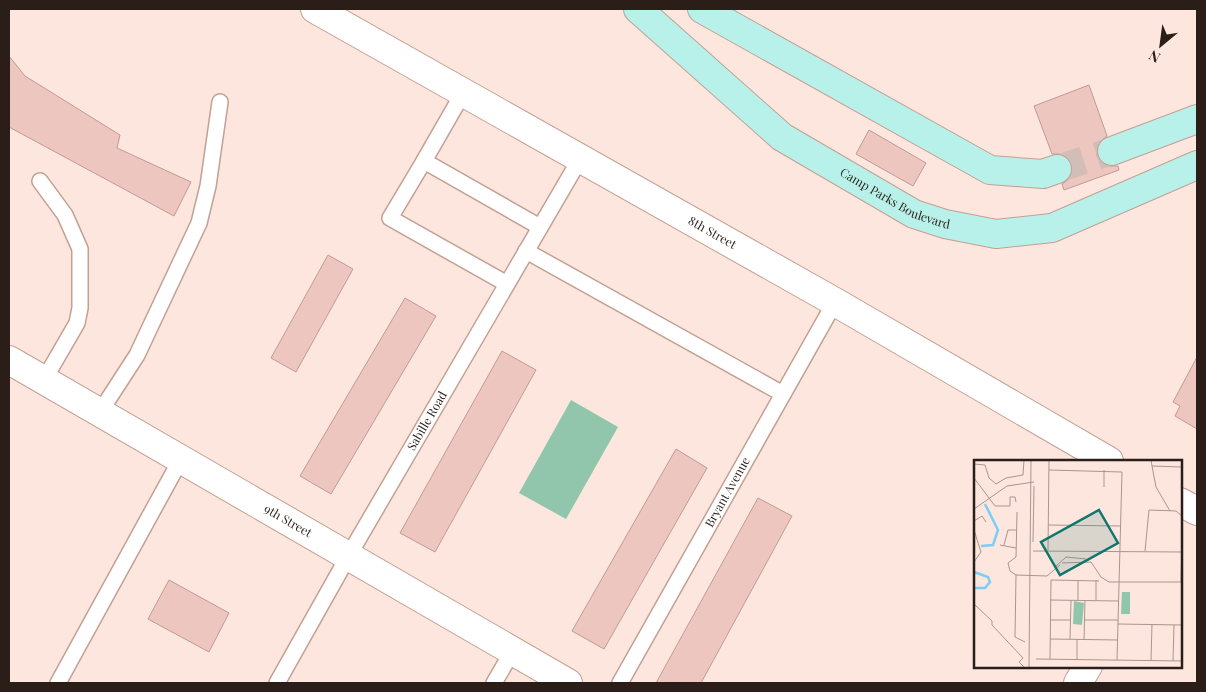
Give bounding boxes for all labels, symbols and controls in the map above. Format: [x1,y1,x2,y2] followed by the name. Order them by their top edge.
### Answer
[1136,20,1186,70] north arrow
[1145,46,1163,68] text: N
[837,164,952,232] street label: Camp Parks Boulevard
[686,212,740,252] street label: 8th Street
[403,388,450,453] street label: Sabille Road
[701,454,753,530] street label: Bryant Avenue
[974,460,1181,667] inset map
[261,500,316,541] street label: 9th Street

